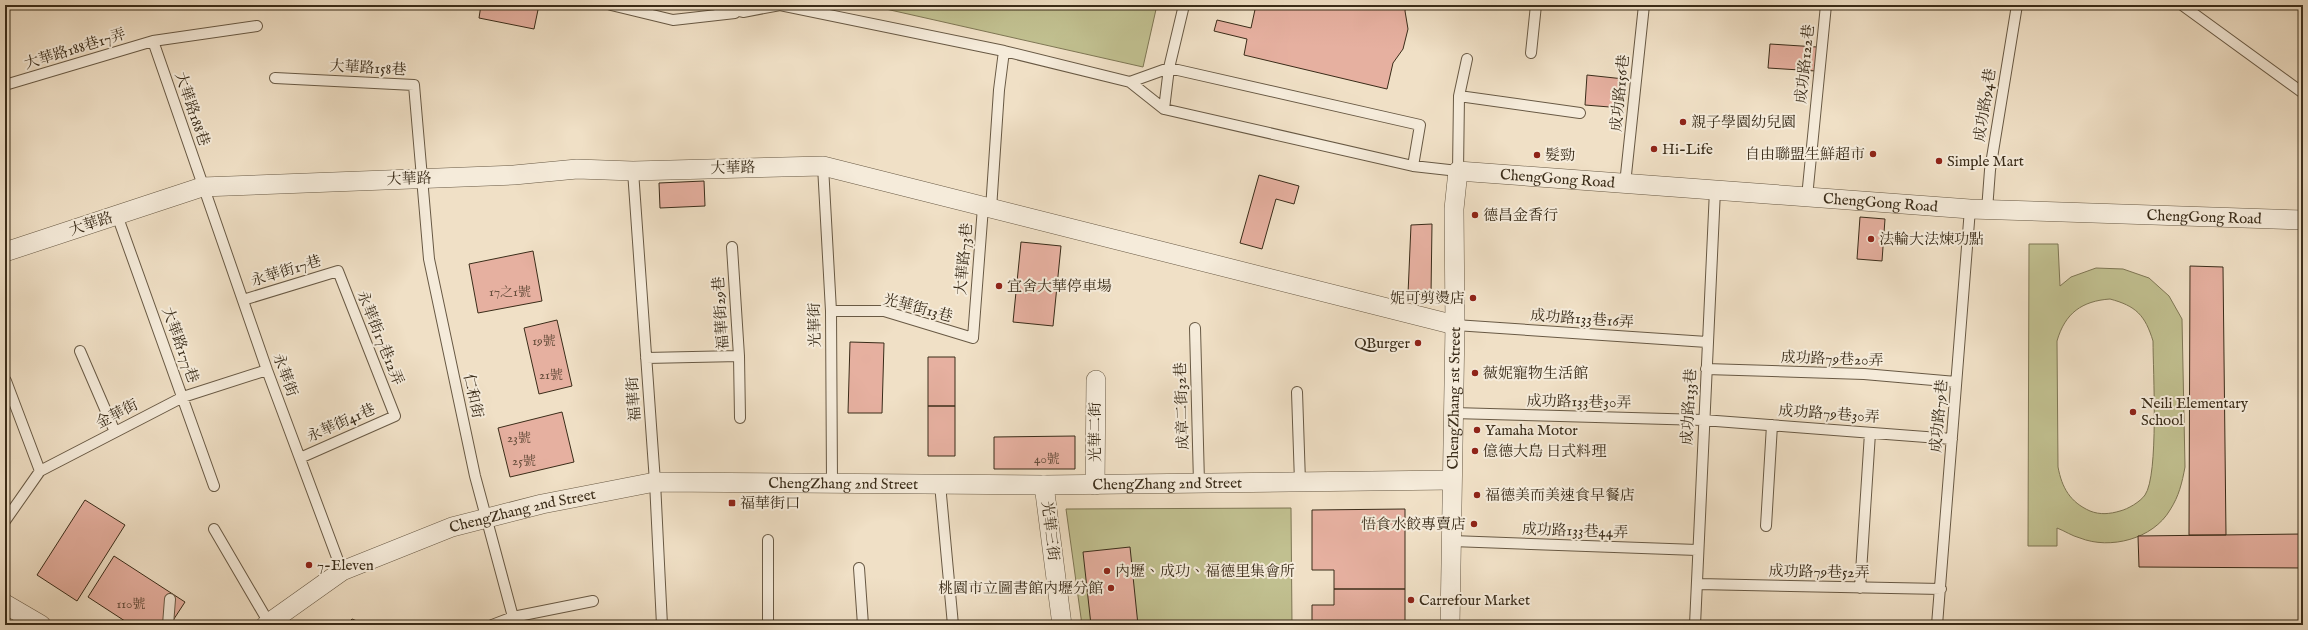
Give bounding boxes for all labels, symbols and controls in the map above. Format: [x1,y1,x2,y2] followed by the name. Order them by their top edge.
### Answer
[1791,23,1819,105] street label: 成功路122巷
[22,25,128,73] street label: 大華路188巷17弄
[1607,54,1633,132] street label: 成功路156巷
[329,57,407,79] street label: 大華路158巷
[1970,67,2000,143] street label: 成功路94巷
[170,69,214,149] street label: 大華路188巷
[1691,113,1796,132] place label: 親子學園幼兒園
[1678,117,1688,127] marker: 親子學園幼兒園
[1662,140,1713,159] place label: Hi-Life
[1649,144,1659,154] marker: Hi-Life
[1745,145,1865,164] place label: 自由聯盟生鮮超市
[1545,146,1575,165] place label: 髮勁
[1868,149,1878,159] marker: 自由聯盟生鮮超市
[1532,150,1542,160] marker: 髮勁
[1947,152,2024,171] place label: Simple Mart
[1934,156,1944,166] marker: Simple Mart
[710,158,756,178] street label: 大華路
[1499,165,1617,192] street label: ChengGong Road
[386,169,432,189] street label: 大華路
[1823,189,1940,216] street label: ChengGong Road
[2146,205,2263,228] street label: ChengGong Road
[1483,206,1558,225] place label: 德昌金香行
[67,208,115,240] street label: 大華路
[1470,210,1480,220] marker: 德昌金香行
[951,222,977,296] street label: 大華路73巷
[1879,230,1984,249] place label: 法輪大法煉功點
[1866,234,1876,244] marker: 法輪大法煉功點
[249,251,323,291] street label: 永華街17巷
[709,276,733,350] street label: 福華街29巷
[1007,277,1112,296] place label: 宜舍大華停車場
[994,281,1004,291] marker: 宜舍大華停車場
[489,284,531,301] house number: 17之1號
[352,288,408,388] street label: 永華街17巷12弄
[1390,289,1465,308] place label: 妮可剪燙店
[881,290,955,326] street label: 光華街13巷
[1468,293,1478,303] marker: 妮可剪燙店
[805,302,825,348] street label: 光華街
[157,304,203,386] street label: 大華路177巷
[1530,306,1634,332] street label: 成功路133巷16弄
[1443,327,1464,470] street label: ChengZhang 1st Street
[532,333,556,350] house number: 19號
[1354,334,1410,353] place label: QBurger
[1413,338,1423,348] marker: QBurger
[1780,348,1884,370] street label: 成功路79巷20弄
[268,351,302,399] street label: 永華街
[1171,362,1193,450] street label: 成章二街32巷
[1483,364,1588,383] place label: 薇妮寵物生活館
[539,367,563,384] house number: 21號
[1470,368,1480,378] marker: 薇妮寵物生活館
[1678,368,1700,446] street label: 成功路133巷
[459,372,487,420] street label: 仁和街
[623,376,645,422] street label: 福華街
[1926,379,1952,453] street label: 成功路79巷
[1526,392,1632,412] street label: 成功路133巷30弄
[2141,394,2249,430] place label: Neili Elementary School
[93,395,141,433] street label: 金華街
[304,399,378,447] street label: 永華街41巷
[1778,401,1880,427] street label: 成功路79巷30弄
[1086,402,1105,462] street label: 光華二街
[2128,407,2138,417] marker: Neili Elementary School
[1485,421,1578,440] place label: Yamaha Motor
[1472,425,1482,435] marker: Yamaha Motor
[507,430,531,447] house number: 23號
[1483,442,1607,461] place label: 億德大島 日式料理
[1470,446,1480,456] marker: 億德大島 日式料理
[1034,451,1060,468] house number: 40號
[512,453,536,470] house number: 25號
[768,473,918,494] street label: ChengZhang 2nd Street
[1092,473,1242,494] street label: ChengZhang 2nd Street
[447,484,597,537] street label: ChengZhang 2nd Street
[1485,486,1635,505] place label: 福德美而美速食早餐店
[1472,490,1482,500] marker: 福德美而美速食早餐店
[740,494,800,513] place label: 福華街口
[727,498,737,508] marker: 福華街口
[1037,500,1063,562] street label: 光華三街
[1361,515,1466,534] place label: 悟食水餃專賣店
[1469,519,1479,529] marker: 悟食水餃專賣店
[1521,520,1629,542] street label: 成功路133巷44弄
[317,556,374,575] place label: 7-Eleven
[304,560,314,570] marker: 7-Eleven
[1115,562,1295,581] place label: 內壢、成功、福德里集會所
[1768,562,1870,582] street label: 成功路79巷52弄
[1102,566,1112,576] marker: 內壢、成功、福德里集會所
[938,579,1103,598] place label: 桃園市立圖書館內壢分館
[1106,583,1116,593] marker: 桃園市立圖書館內壢分館
[1419,591,1530,610] place label: Carrefour Market
[1406,595,1416,605] marker: Carrefour Market
[116,596,146,613] house number: 110號

